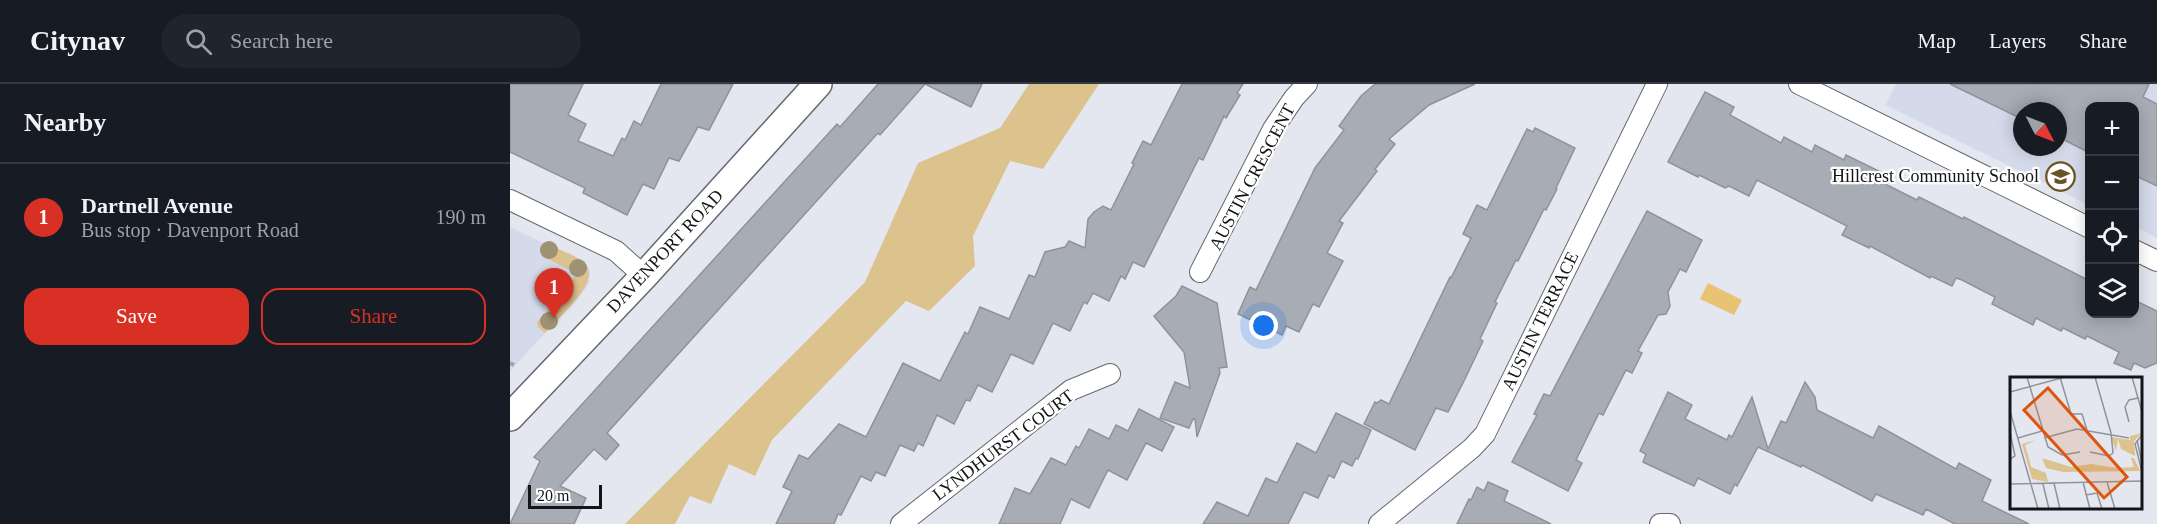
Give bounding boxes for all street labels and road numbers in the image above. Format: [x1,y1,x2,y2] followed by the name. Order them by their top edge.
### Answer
[1205,101,1299,253] street label: AUSTIN CRESCENT
[603,185,727,317] street label: DAVENPORT ROAD
[1498,248,1582,394] street label: AUSTIN TERRACE
[929,385,1077,505] street label: LYNDHURST COURT

